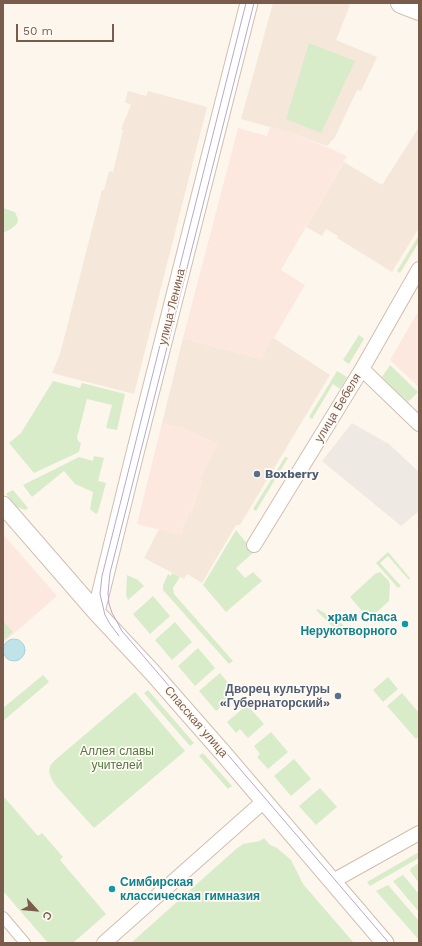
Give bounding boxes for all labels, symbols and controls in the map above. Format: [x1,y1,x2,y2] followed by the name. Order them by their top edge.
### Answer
[18,16,116,42] scale bar
[23,24,53,38] text: 50 m
[156,267,188,347] street label: улица Ленина
[312,371,364,445] street label: улица Бебеля
[265,467,319,481] place label: Boxberry
[252,469,262,479] marker: Boxberry
[300,610,397,638] place label: xрам Спаса Нерукотворного
[400,619,410,629] marker: xрам Спаса Нерукотворного
[220,682,330,710] place label: Дворец культуры «Губернаторский»
[161,683,231,761] street label: Спасская улица
[333,691,343,701] marker: Дворец культуры «Губернаторский»
[80,744,154,772] park label: Аллея славы учителей
[120,875,260,903] place label: Симбирская классическая гимназия
[107,884,117,894] marker: Симбирская классическая гимназия
[16,890,56,930] north arrow
[40,909,55,922] text: С

